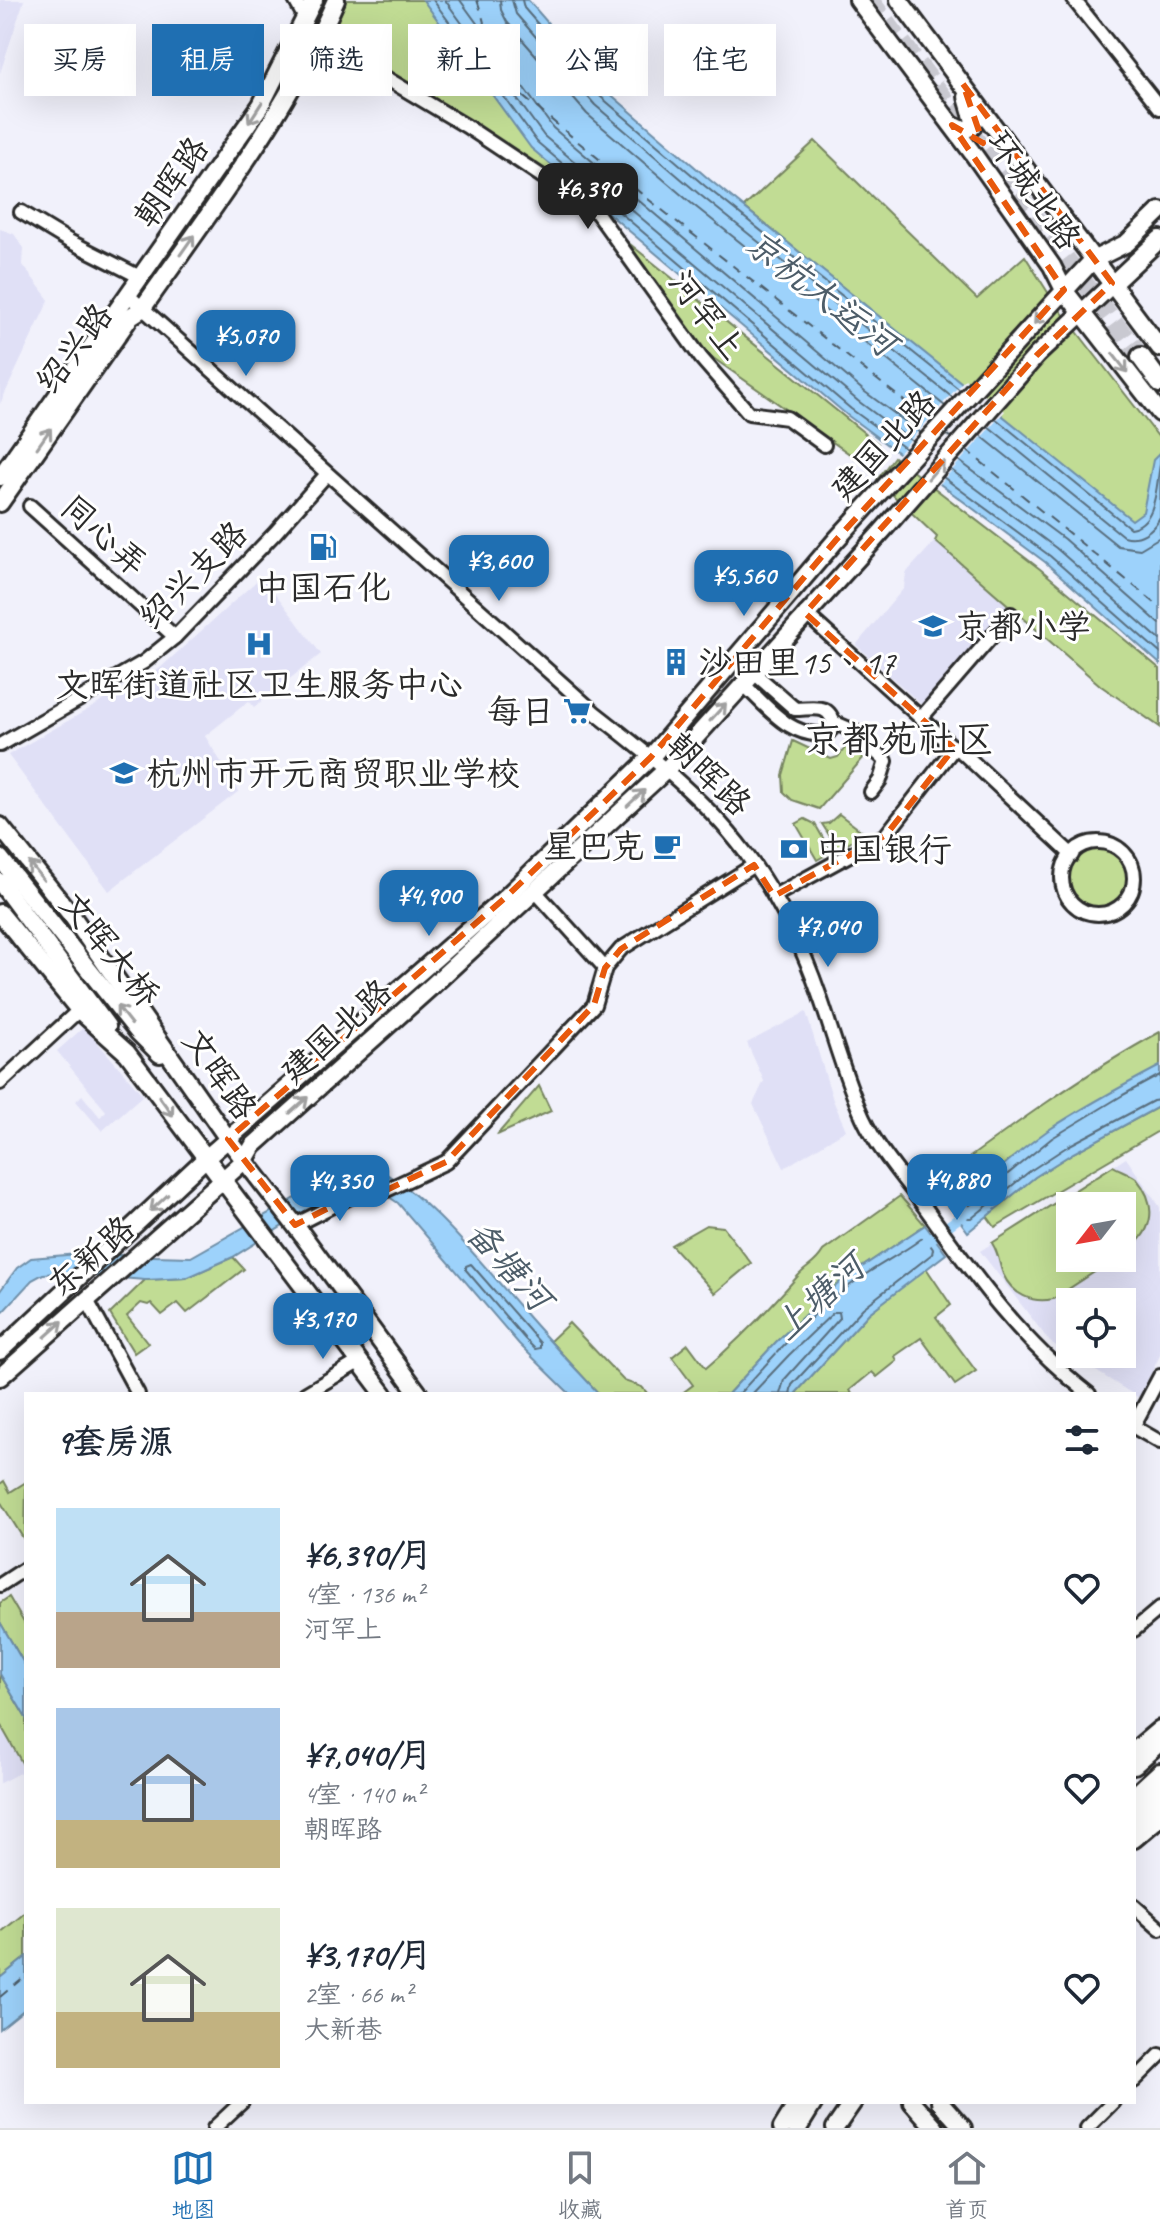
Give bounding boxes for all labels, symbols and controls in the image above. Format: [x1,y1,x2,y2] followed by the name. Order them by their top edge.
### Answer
[24,24,136,96] chip: 买房
[152,24,264,96] chip: 租房
[280,24,392,96] chip: 筛选
[408,24,520,96] chip: 新上
[536,24,648,96] chip: 公寓
[664,24,776,96] chip: 住宅
[247,101,263,123] one-way arrow
[977,122,1091,258] street label: 环城北路
[124,128,218,236] street label: 朝晖路
[523,163,653,231] pin: ¥6,390
[556,172,620,205] text: ¥6,390
[736,219,910,370] water label: 京杭大运河
[179,235,195,257] one-way arrow
[659,261,755,369] street label: 河罕上
[26,294,122,402] street label: 绍兴路
[1033,305,1051,325] one-way arrow
[181,310,311,378] pin: ¥5,070
[214,319,278,352] text: ¥5,070
[1112,352,1129,373] one-way arrow
[821,381,945,509] street label: 建国北路
[36,428,52,450] one-way arrow
[927,461,945,481] one-way arrow
[52,485,156,585] street label: 同心弄
[130,512,256,638] street label: 绍兴支路
[308,532,338,562] fuel station icon: 中国石化
[434,535,564,603] pin: ¥3,600
[467,544,531,577] text: ¥3,600
[679,550,809,618] pin: ¥5,560
[712,559,776,592] text: ¥5,560
[255,566,391,609] place label: 中国石化
[955,605,1091,648] place label: 京都小学
[918,611,948,641] school or university icon: 京都小学
[244,629,274,659] hospital icon: 文晖街道社区卫生服务中心
[698,641,897,684] place label: 沙田里15、17
[661,647,691,677] building icon: 沙田里15、17
[55,663,463,706] place label: 文晖街道社区卫生服务中心
[487,690,555,733] place label: 每日
[562,696,592,726] supermarket icon: 每日
[708,702,726,722] one-way arrow
[804,716,994,763] district label: 京都苑社区
[657,723,761,825] street label: 朝晖路
[146,752,520,795] place label: 杭州市开元商贸职业学校
[109,758,139,788] school or university icon: 杭州市开元商贸职业学校
[625,789,645,807] one-way arrow
[543,825,645,868] place label: 星巴克
[816,828,952,871] place label: 中国银行
[652,831,682,861] cafe icon: 星巴克
[779,834,809,864] bank icon: 中国银行
[27,861,45,882] one-way arrow
[364,870,494,938] pin: ¥4,900
[397,879,461,912] text: ¥4,900
[50,883,170,1015] street label: 文晖大桥
[763,901,893,969] pin: ¥7,040
[796,910,860,943] text: ¥7,040
[271,970,401,1092] street label: 建国北路
[116,1005,134,1026] one-way arrow
[173,1020,267,1128] street label: 文晖路
[158,1095,175,1116] one-way arrow
[288,1096,308,1114] one-way arrow
[892,1154,1022,1222] pin: ¥4,880
[275,1155,405,1223] pin: ¥4,350
[925,1163,989,1196] text: ¥4,880
[308,1164,372,1197] text: ¥4,350
[1056,1192,1136,1272] north arrow
[1056,1192,1136,1368] map controls
[150,1193,169,1212] one-way arrow
[38,1206,144,1306] street label: 东新路
[456,1209,566,1324] water label: 备塘河
[763,1240,878,1350] water label: 上塘河
[1056,1288,1136,1368] button: locate
[258,1293,388,1361] pin: ¥3,170
[291,1302,355,1335] text: ¥3,170
[44,1320,64,1338] one-way arrow
[1060,1418,1104,1462] icon: filters
[56,1420,173,1463] text: 9套房源
[304,1533,433,1576] text: ¥6,390/月
[120,1540,216,1636] icon: home
[1060,1566,1104,1610] icon: heart
[304,1578,423,1611] text: 4室 · 136 m²
[304,1613,382,1646] text: 河罕上
[304,1733,432,1776] text: ¥7,040/月
[120,1740,216,1836] icon: home
[1060,1766,1104,1810] icon: heart
[304,1778,423,1811] text: 4室 · 140 m²
[304,1813,382,1846] text: 朝晖路
[304,1933,432,1976] text: ¥3,170/月
[120,1940,216,2036] icon: home
[1060,1966,1104,2010] icon: heart
[304,1978,412,2011] text: 2室 · 66 m²
[304,2013,382,2046] text: 大新巷
[171,2146,215,2224] tab: 地图
[558,2146,602,2224] tab: 收藏
[945,2146,989,2224] tab: 首页

